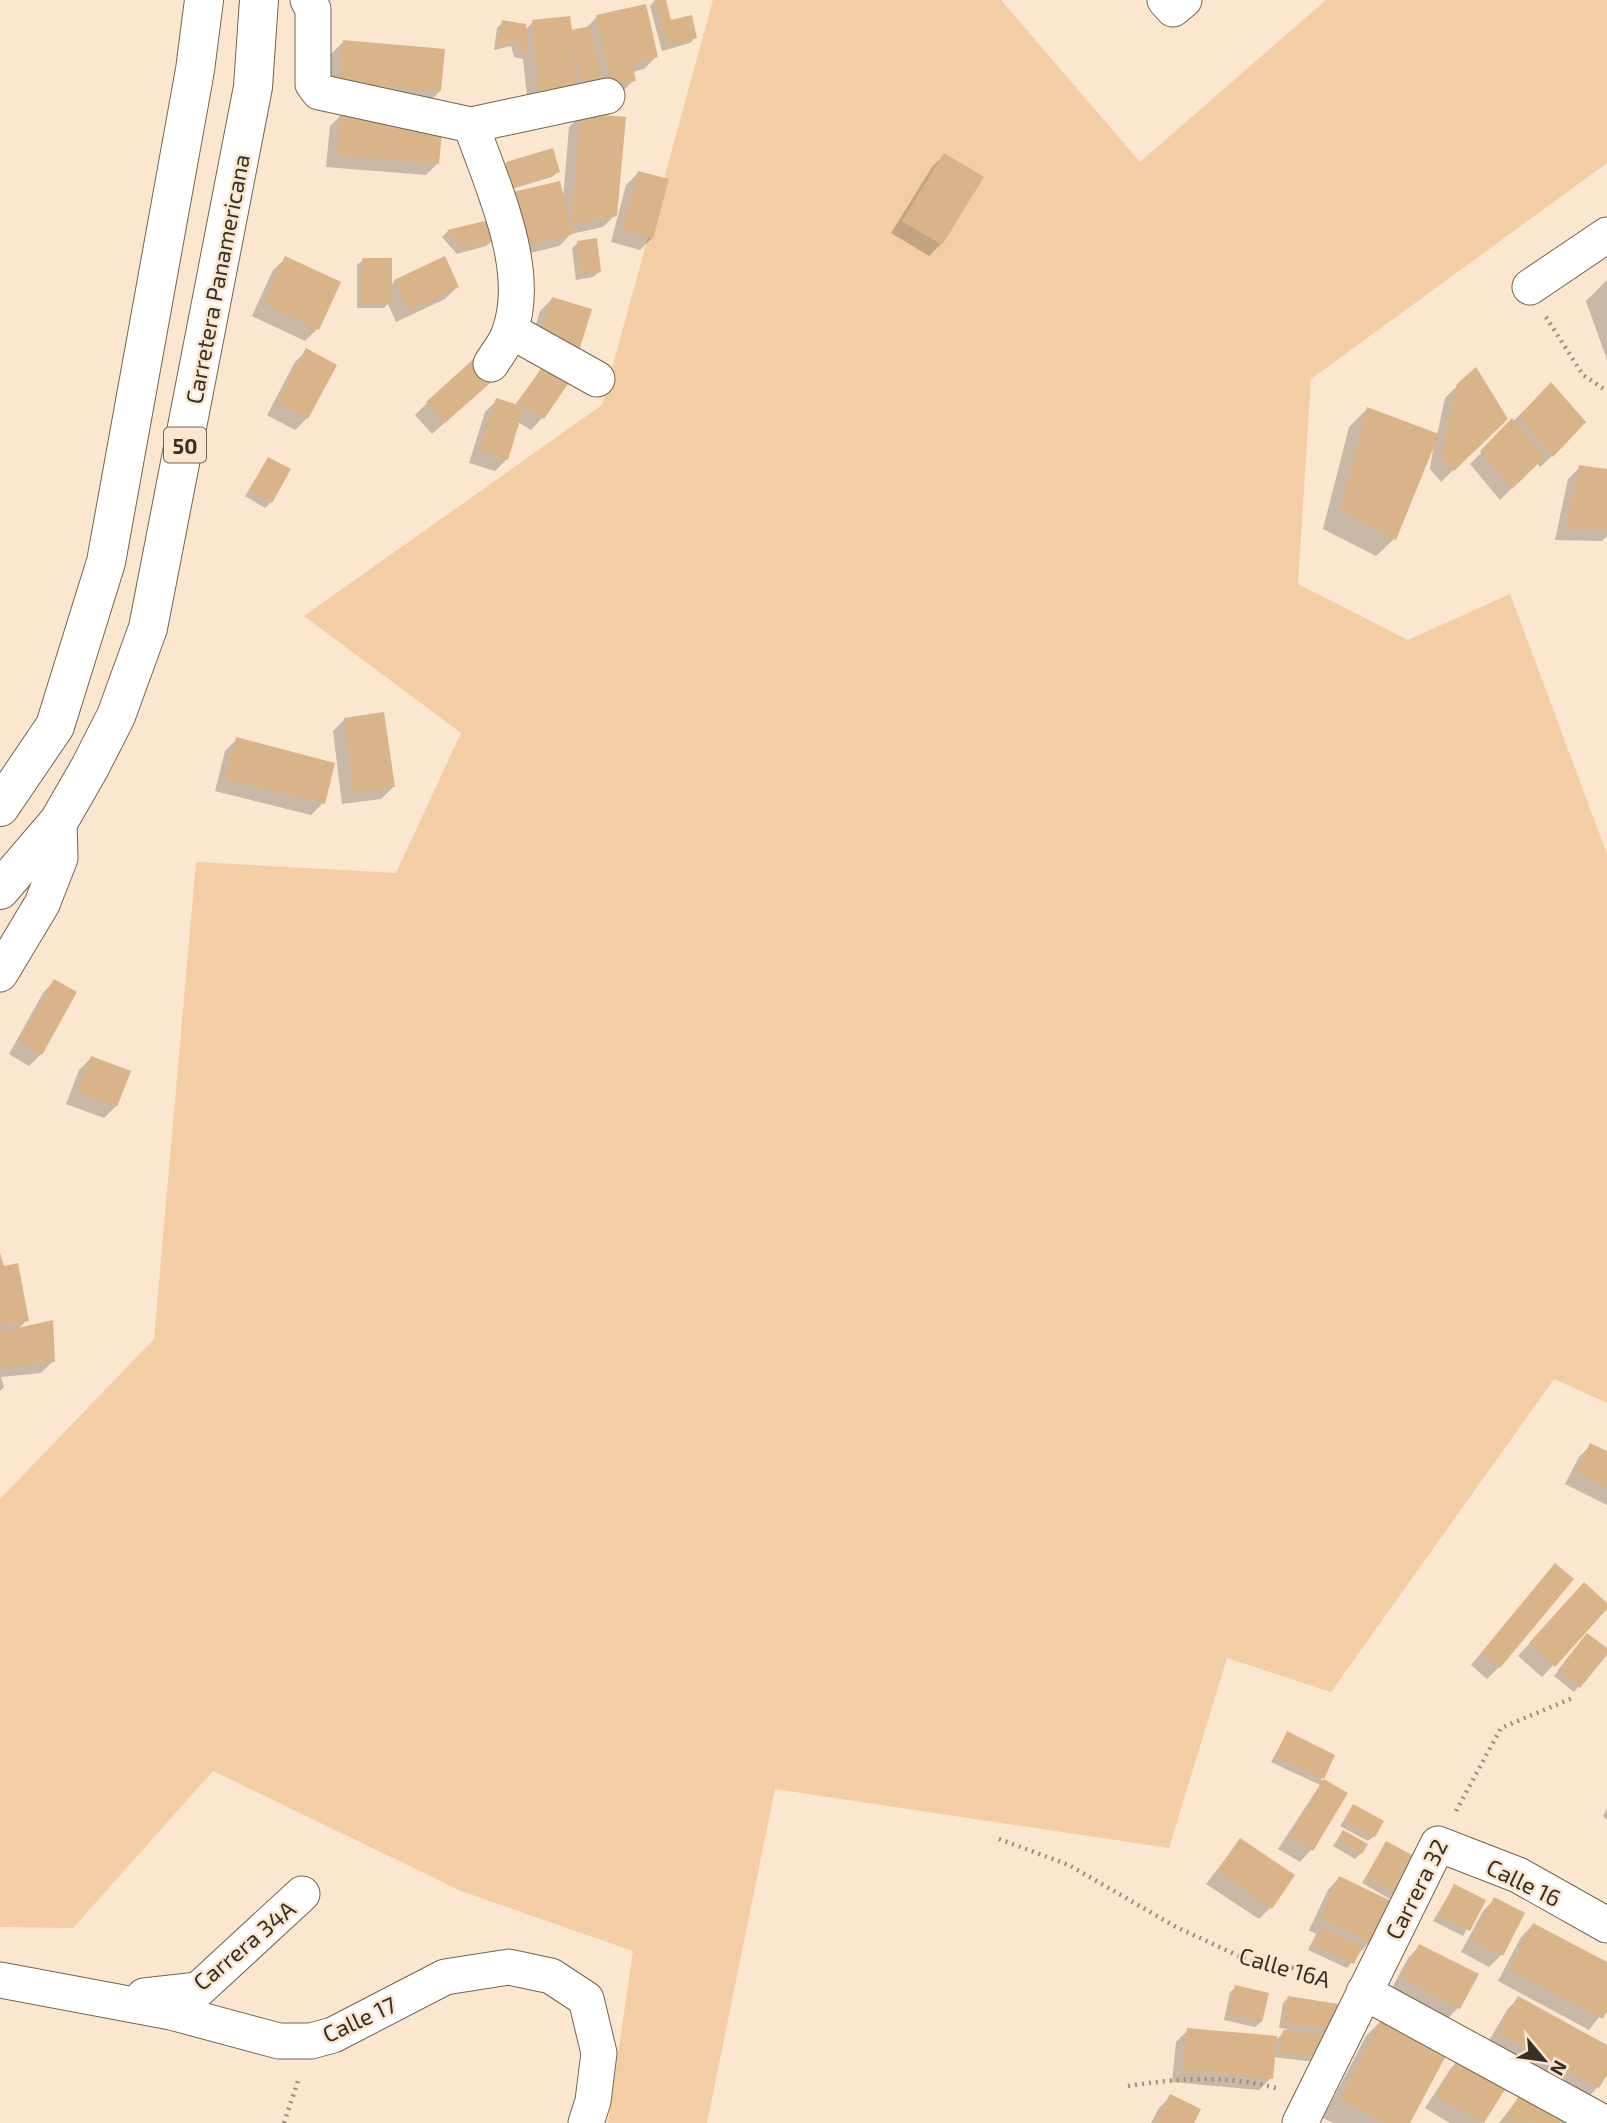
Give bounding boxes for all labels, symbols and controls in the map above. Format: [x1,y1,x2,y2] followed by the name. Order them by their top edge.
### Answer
[179,152,255,406] street label: Carretera Panamericana
[164,428,206,462] road number: 50
[1379,1834,1453,1944] street label: Carrera 32
[1482,1852,1566,1912] street label: Calle 16
[187,1894,301,1996] street label: Carrera 34A
[1236,1941,1334,1994] street label: Calle 16A
[318,1990,400,2048] street label: Calle 17
[1509,2025,1579,2095] north arrow
[1546,2057,1573,2080] text: N

